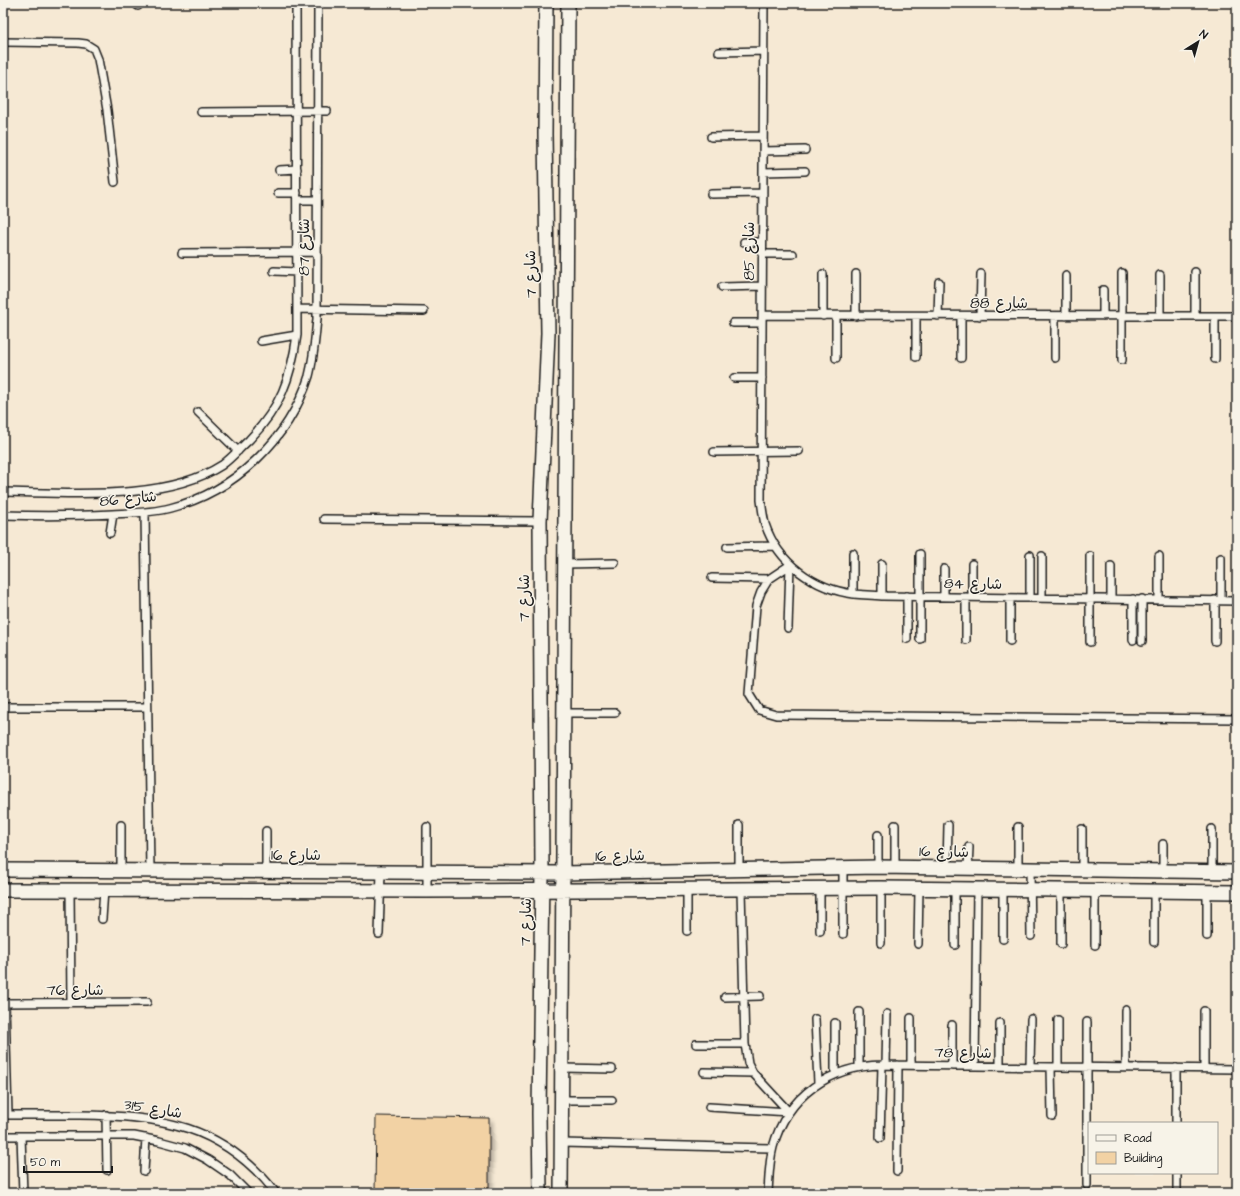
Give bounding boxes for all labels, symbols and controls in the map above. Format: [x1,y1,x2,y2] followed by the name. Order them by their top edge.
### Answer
[1178,22,1218,62] north arrow
[1196,26,1211,43] text: N
[294,218,315,276] street label: شارع 87
[739,222,760,280] street label: شارع 85
[520,250,542,298] street label: شارع 7
[970,293,1028,314] street label: شارع 88
[98,486,158,512] street label: شارع 86
[944,573,1002,595] street label: شارع 84
[514,574,535,622] street label: شارع 7
[919,841,969,863] street label: شارع 16
[271,845,321,866] street label: شارع 16
[595,845,645,867] street label: شارع 16
[515,898,537,946] street label: شارع 7
[46,980,104,1001] street label: شارع 76
[934,1042,992,1064] street label: شارع 78
[122,1094,184,1124] street label: شارع 315
[1088,1122,1218,1174] legend
[1124,1130,1152,1147] text: Road
[24,1148,112,1174] scale bar
[1124,1150,1162,1168] text: Building
[30,1154,61,1171] text: 50 m

